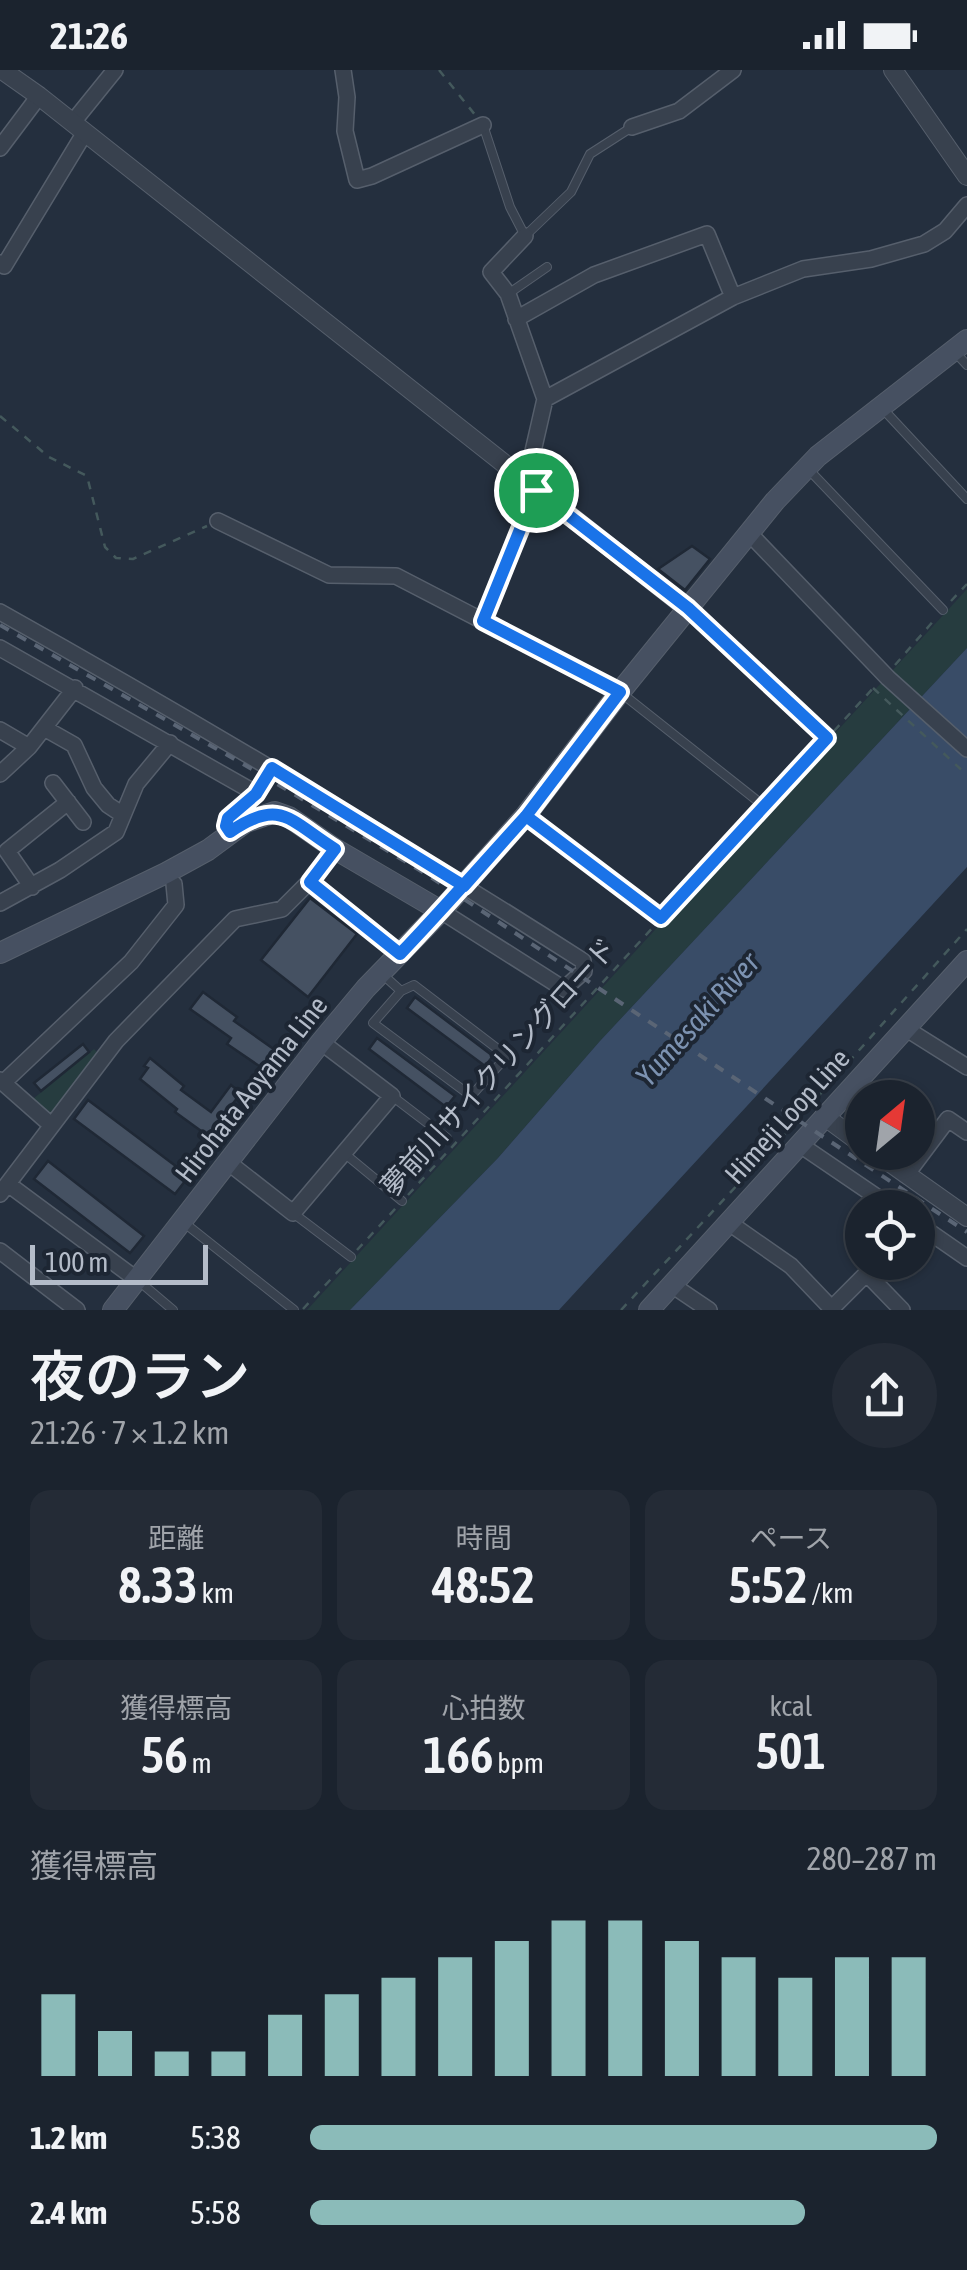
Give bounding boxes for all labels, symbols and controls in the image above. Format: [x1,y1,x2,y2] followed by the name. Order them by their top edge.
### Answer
[50,14,128,57] text: 21:26
[494,448,579,533] pin
[509,463,564,518] icon: arrive
[374,932,622,1202] street label: 夢前川サイクリングロード
[628,945,766,1093] water label: Yumesaki River
[168,990,334,1188] street label: Hirohata Aoyama Line
[718,1042,856,1190] street label: Himeji Loop Line
[845,1080,935,1170] north arrow
[845,1080,935,1280] map controls
[845,1190,935,1280] button: locate
[30,1240,208,1284] scale bar
[45,1246,108,1278] text: 100 m
[832,1343,937,1448] button: share
[30,1345,250,1408] text: 夜のラン
[30,1414,229,1451] text: 21:26 · 7 × 1.2 km
[148,1522,204,1554] text: 距離
[455,1522,512,1554] text: 時間
[750,1522,832,1554] text: ペース
[118,1556,198,1614] text: 8.33
[432,1556,535,1614] text: 48:52
[728,1556,808,1614] text: 5:52
[198,1577,234,1609] text: km
[808,1577,853,1609] text: /km
[770,1690,812,1722] text: kcal
[120,1692,232,1724] text: 獲得標高
[441,1692,526,1724] text: 心拍数
[756,1722,826,1780] text: 501
[141,1726,188,1784] text: 56
[423,1726,493,1784] text: 166
[188,1747,212,1779] text: m
[493,1747,544,1779] text: bpm
[807,1840,937,1877] text: 280–287 m
[30,1847,158,1884] text: 獲得標高
[30,2119,107,2156] text: 1.2 km
[190,2119,241,2156] text: 5:38
[30,2194,107,2231] text: 2.4 km
[190,2194,241,2231] text: 5:58

